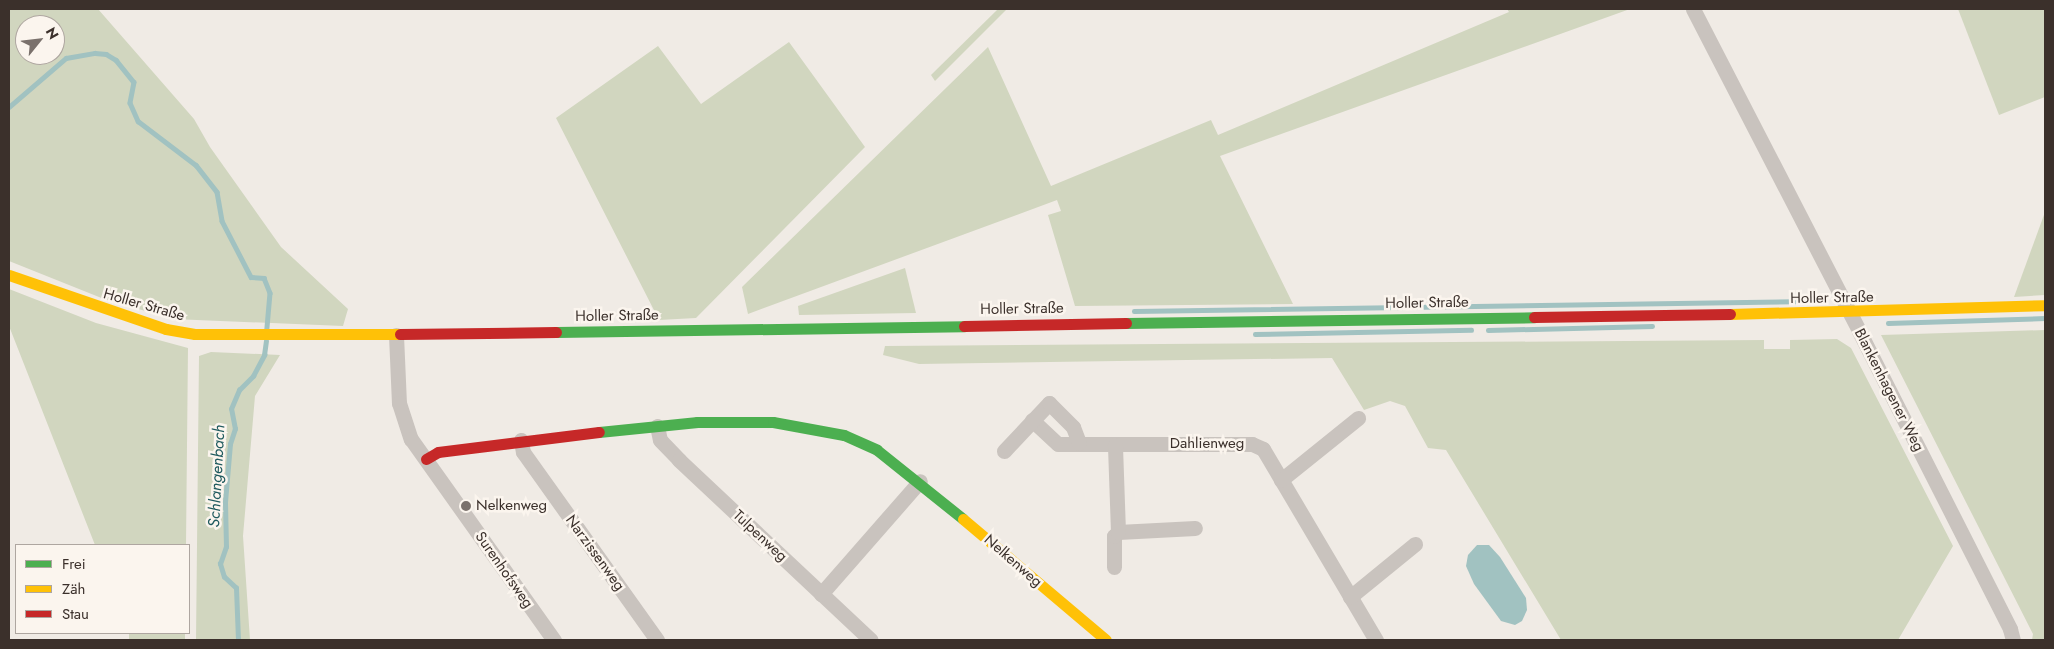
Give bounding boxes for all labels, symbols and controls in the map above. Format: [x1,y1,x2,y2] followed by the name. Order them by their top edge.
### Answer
[15,15,65,65] north arrow
[41,23,64,43] text: N
[101,285,187,325] street label: Holler Straße
[1790,288,1874,308] street label: Holler Straße
[1385,293,1469,313] street label: Holler Straße
[980,299,1064,319] street label: Holler Straße
[575,306,659,326] street label: Holler Straße
[1850,326,1928,454] street label: Blankenhagener Weg
[205,424,229,528] water label: Schlangenbach
[1170,435,1244,453] street label: Dahlienweg
[476,497,547,515] place label: Nelkenweg
[460,500,472,512] marker: Nelkenweg
[729,506,791,566] street label: Tulpenweg
[562,512,628,594] street label: Narzissenweg
[471,528,537,612] street label: Surenhofsweg
[980,531,1046,591] street label: Nelkenweg
[15,544,190,634] legend
[62,553,86,575] text: Frei
[62,578,85,600] text: Zäh
[62,603,89,625] text: Stau

